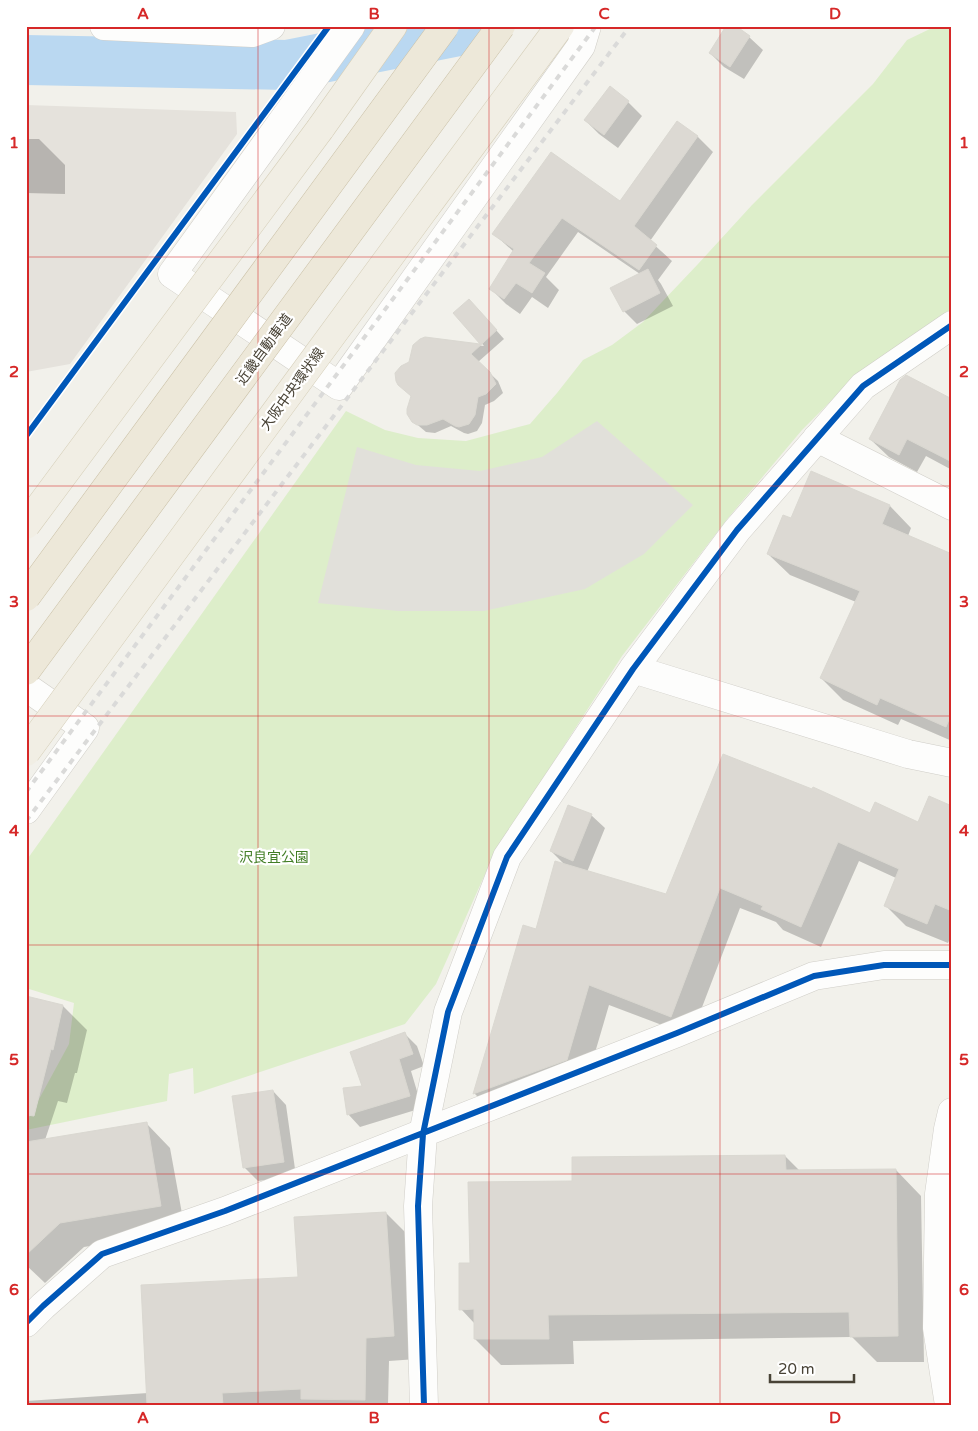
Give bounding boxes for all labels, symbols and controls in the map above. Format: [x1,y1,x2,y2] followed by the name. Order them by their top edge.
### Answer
[137,4,149,24] text: A
[368,4,380,24] text: B
[598,4,610,24] text: C
[829,4,841,24] text: D
[9,133,19,153] text: 1
[959,133,969,153] text: 1
[233,310,296,388] street label: 近畿自動車道
[257,345,328,434] street label: 大阪中央環状線
[9,362,19,382] text: 2
[959,362,969,382] text: 2
[9,592,19,612] text: 3
[959,592,969,612] text: 3
[9,821,19,841] text: 4
[959,821,969,841] text: 4
[239,849,309,866] park label: 沢良宜公園
[9,1050,19,1070] text: 5
[959,1050,969,1070] text: 5
[9,1280,19,1300] text: 6
[959,1280,969,1300] text: 6
[770,1351,854,1383] scale bar
[778,1360,815,1378] text: 20 m
[137,1408,149,1428] text: A
[368,1408,380,1428] text: B
[598,1408,610,1428] text: C
[829,1408,841,1428] text: D

